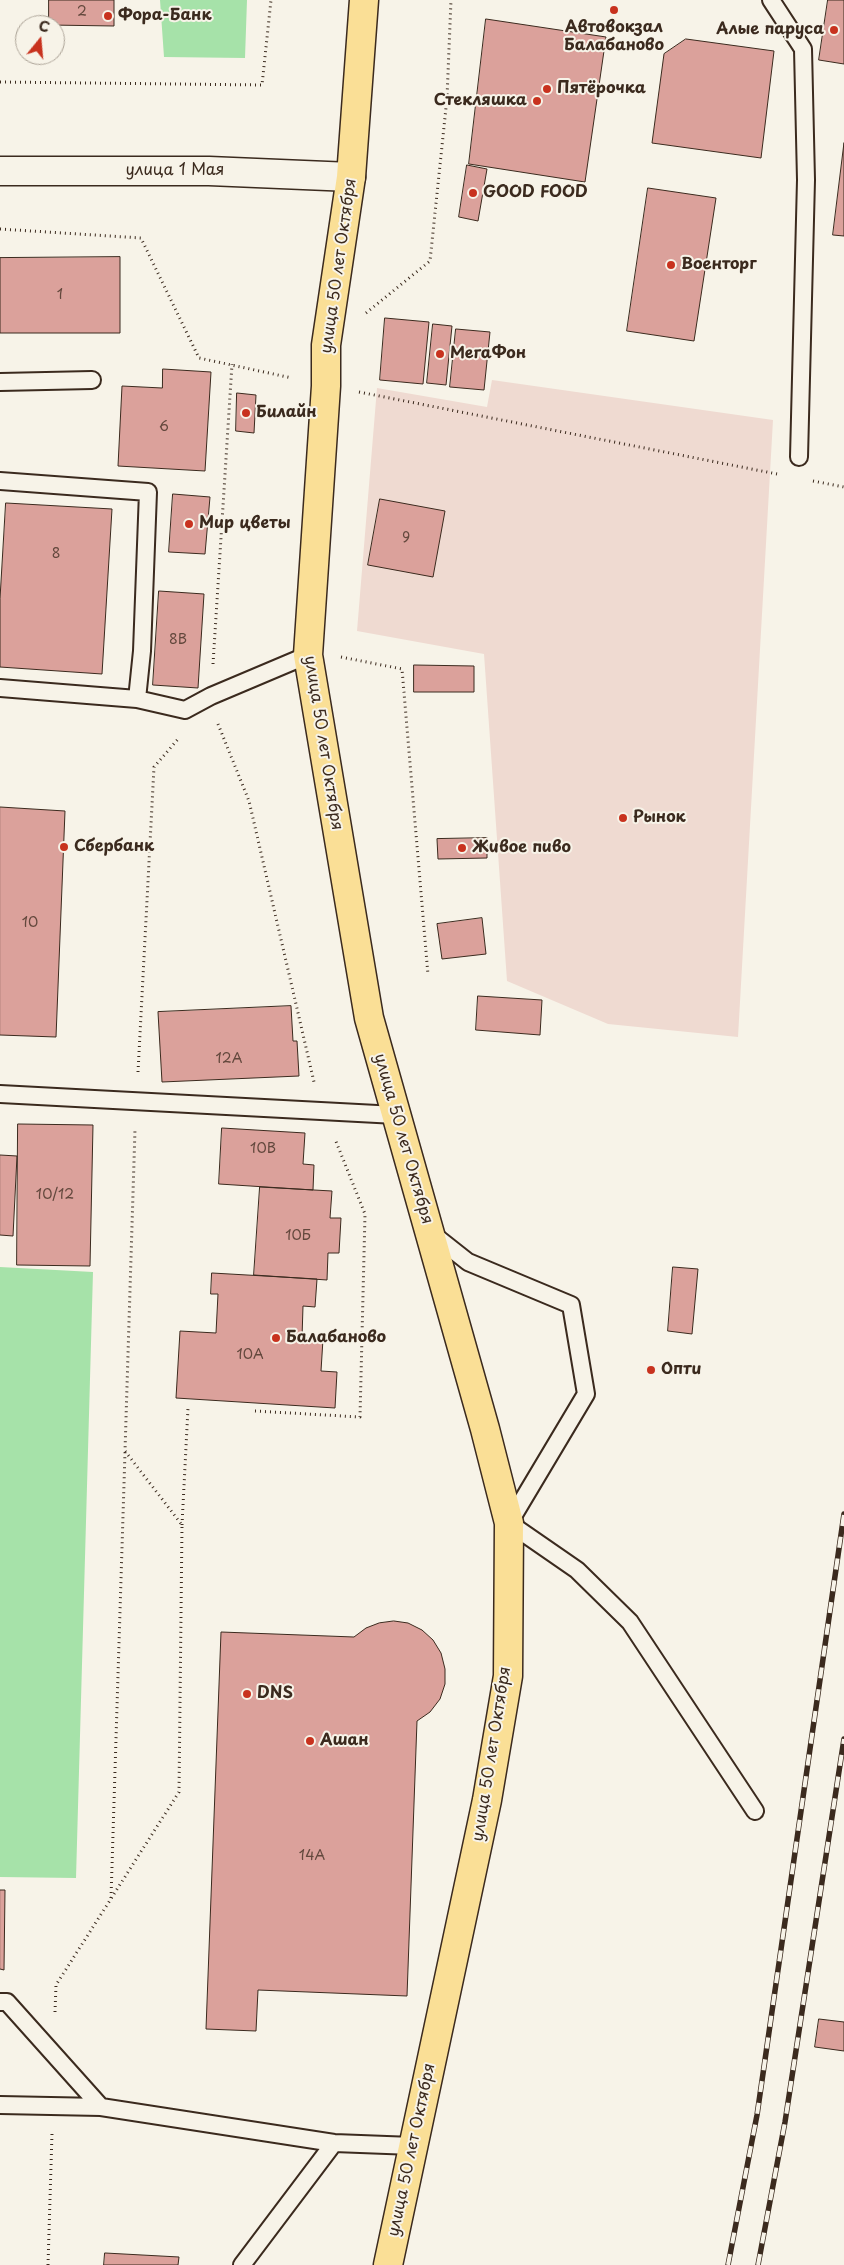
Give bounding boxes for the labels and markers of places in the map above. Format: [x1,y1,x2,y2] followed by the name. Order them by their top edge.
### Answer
[608,4,620,16] marker: Автовокзал Балабаново
[118,6,212,26] place label: Фора-Банк
[102,10,114,22] marker: Фора-Банк
[564,18,664,56] place label: Автовокзал Балабаново
[716,20,824,40] place label: Алые паруса
[828,24,840,36] marker: Алые паруса
[557,79,646,99] place label: Пятёрочка
[541,83,553,95] marker: Пятёрочка
[434,91,527,111] place label: Стекляшка
[531,95,543,107] marker: Стекляшка
[483,183,588,203] place label: GOOD FOOD
[467,187,479,199] marker: GOOD FOOD
[681,255,757,275] place label: Военторг
[665,259,677,271] marker: Военторг
[450,344,526,364] place label: МегаФон
[434,348,446,360] marker: МегаФон
[256,403,317,423] place label: Билайн
[240,407,252,419] marker: Билайн
[199,514,291,534] place label: Мир цветы
[183,518,195,530] marker: Мир цветы
[633,808,686,828] place label: Рынок
[617,812,629,824] marker: Рынок
[74,837,154,857] place label: Сбербанк
[472,838,571,858] place label: Живое пиво
[58,841,70,853] marker: Сбербанк
[456,842,468,854] marker: Живое пиво
[286,1328,386,1348] place label: Балабаново
[270,1332,282,1344] marker: Балабаново
[661,1360,702,1380] place label: Опти
[645,1364,657,1376] marker: Опти
[257,1684,293,1704] place label: DNS
[241,1688,253,1700] marker: DNS
[320,1731,369,1751] place label: Ашан
[304,1735,316,1747] marker: Ашан

